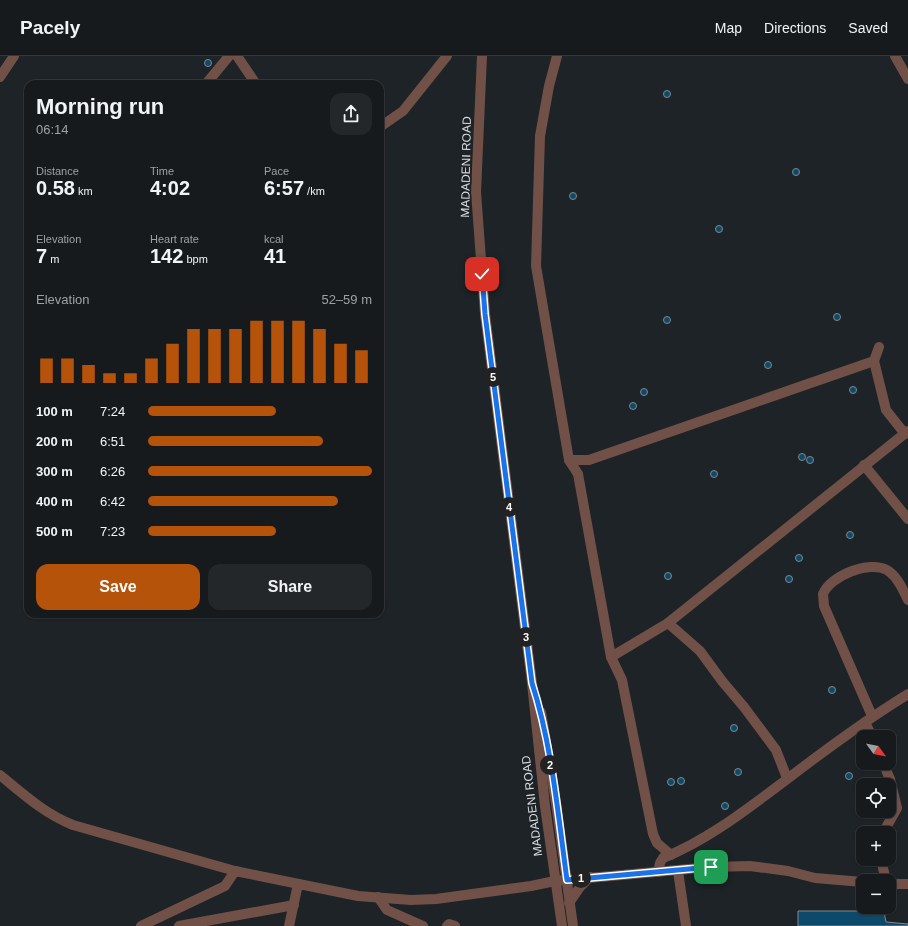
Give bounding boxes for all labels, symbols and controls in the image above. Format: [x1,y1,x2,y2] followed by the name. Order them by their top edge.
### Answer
[20,17,80,38] text: Pacely
[715,20,742,36] text: Map
[764,20,826,36] text: Directions
[848,20,888,36] text: Saved
[330,93,372,135] button: share
[36,94,164,119] text: Morning run
[458,116,474,218] street label: MADADENI ROAD
[36,122,69,137] text: 06:14
[36,165,79,177] text: Distance
[150,165,174,177] text: Time
[264,165,289,177] text: Pace
[36,177,75,199] text: 0.58
[150,177,190,199] text: 4:02
[264,177,304,199] text: 6:57
[75,185,93,197] text: km
[304,185,325,197] text: /km
[36,233,81,245] text: Elevation
[150,233,199,245] text: Heart rate
[264,233,284,245] text: kcal
[36,245,47,267] text: 7
[150,245,183,267] text: 142
[264,245,286,267] text: 41
[47,253,59,265] text: m
[183,253,208,265] text: bpm
[465,257,499,291] pin
[471,263,493,285] icon: check
[36,292,89,307] text: Elevation
[321,292,372,307] text: 52–59 m
[483,367,503,387] pin: 5
[490,371,496,383] text: 5
[36,404,73,419] text: 100 m
[100,404,125,419] text: 7:24
[36,434,73,449] text: 200 m
[100,434,125,449] text: 6:51
[36,464,73,479] text: 300 m
[100,464,125,479] text: 6:26
[36,494,73,509] text: 400 m
[100,494,125,509] text: 6:42
[499,497,519,517] pin: 4
[506,501,512,513] text: 4
[36,524,73,539] text: 500 m
[100,524,125,539] text: 7:23
[36,564,200,610] button: Save
[208,564,372,610] button: Share
[516,627,536,647] pin: 3
[523,631,529,643] text: 3
[856,730,896,770] north arrow
[856,730,896,914] map controls
[519,755,545,857] street label: MADADENI ROAD
[540,755,560,775] pin: 2
[547,759,553,771] text: 2
[856,778,896,818] button: locate
[856,826,896,866] button: +
[694,850,728,884] pin
[700,856,722,878] icon: arrive
[571,868,591,888] pin: 1
[578,872,584,884] text: 1
[856,874,896,914] button: −

